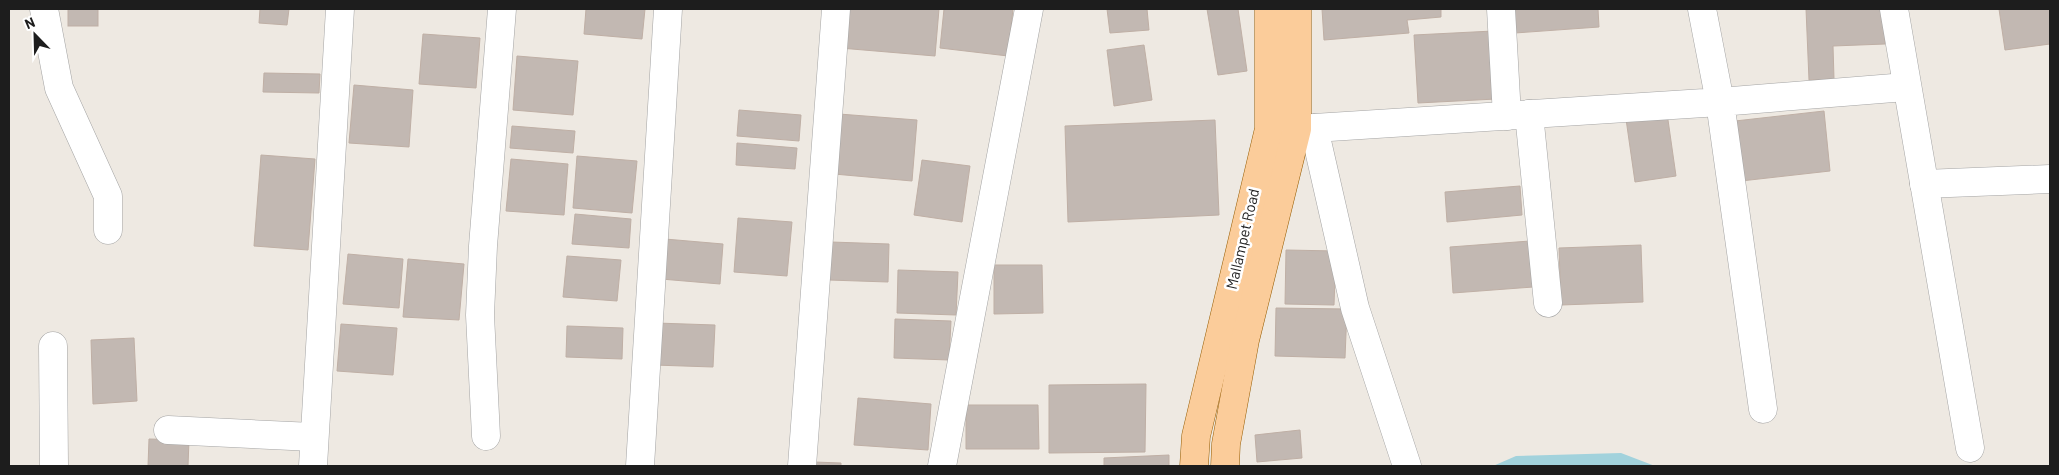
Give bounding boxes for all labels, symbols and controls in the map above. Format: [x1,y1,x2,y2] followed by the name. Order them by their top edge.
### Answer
[10,10,60,60] north arrow
[22,13,37,32] text: N
[1222,187,1262,291] street label: Mallampet Road

